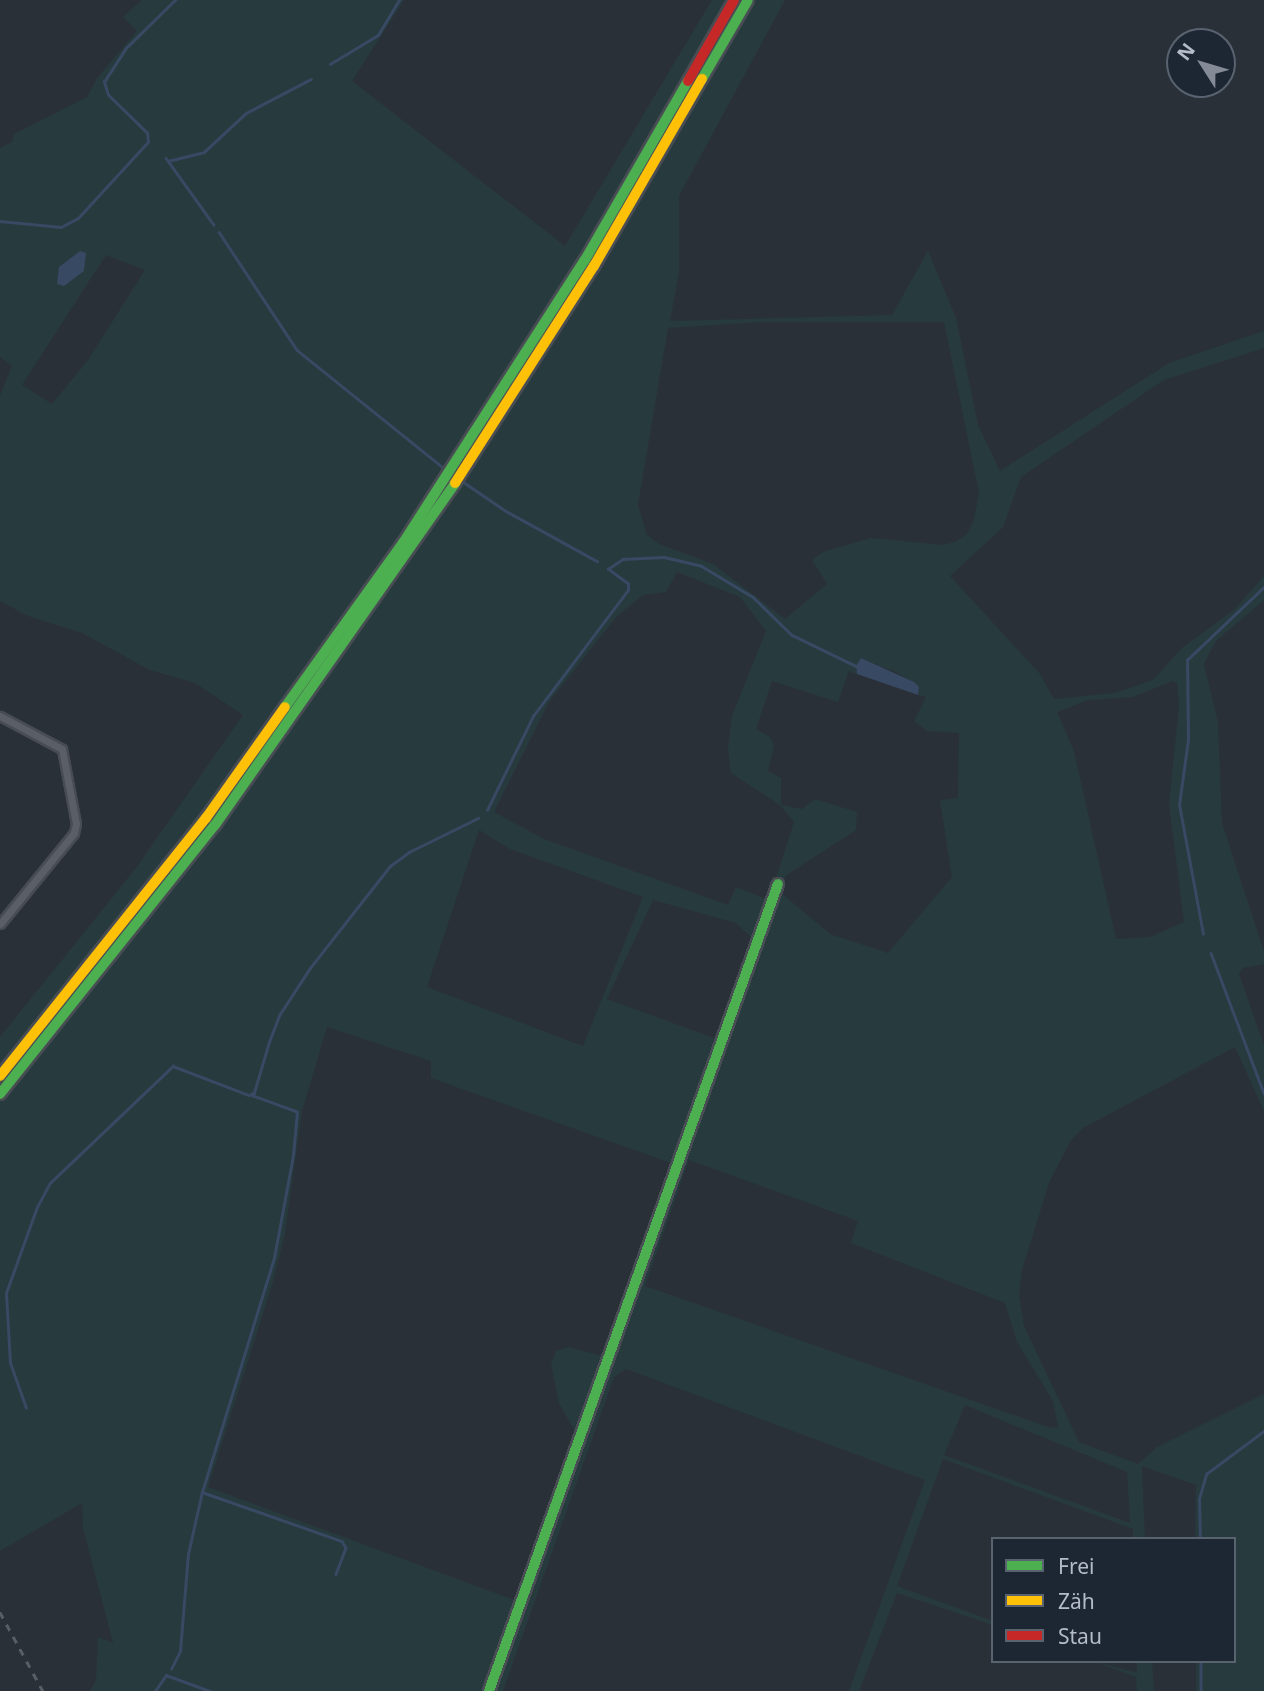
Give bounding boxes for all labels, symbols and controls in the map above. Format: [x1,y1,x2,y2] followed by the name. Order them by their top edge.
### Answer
[1166,28,1236,98] north arrow
[1171,38,1201,66] text: N
[991,1537,1236,1663] legend
[1058,1552,1094,1580] text: Frei
[1058,1587,1095,1615] text: Zäh
[1058,1622,1102,1650] text: Stau

